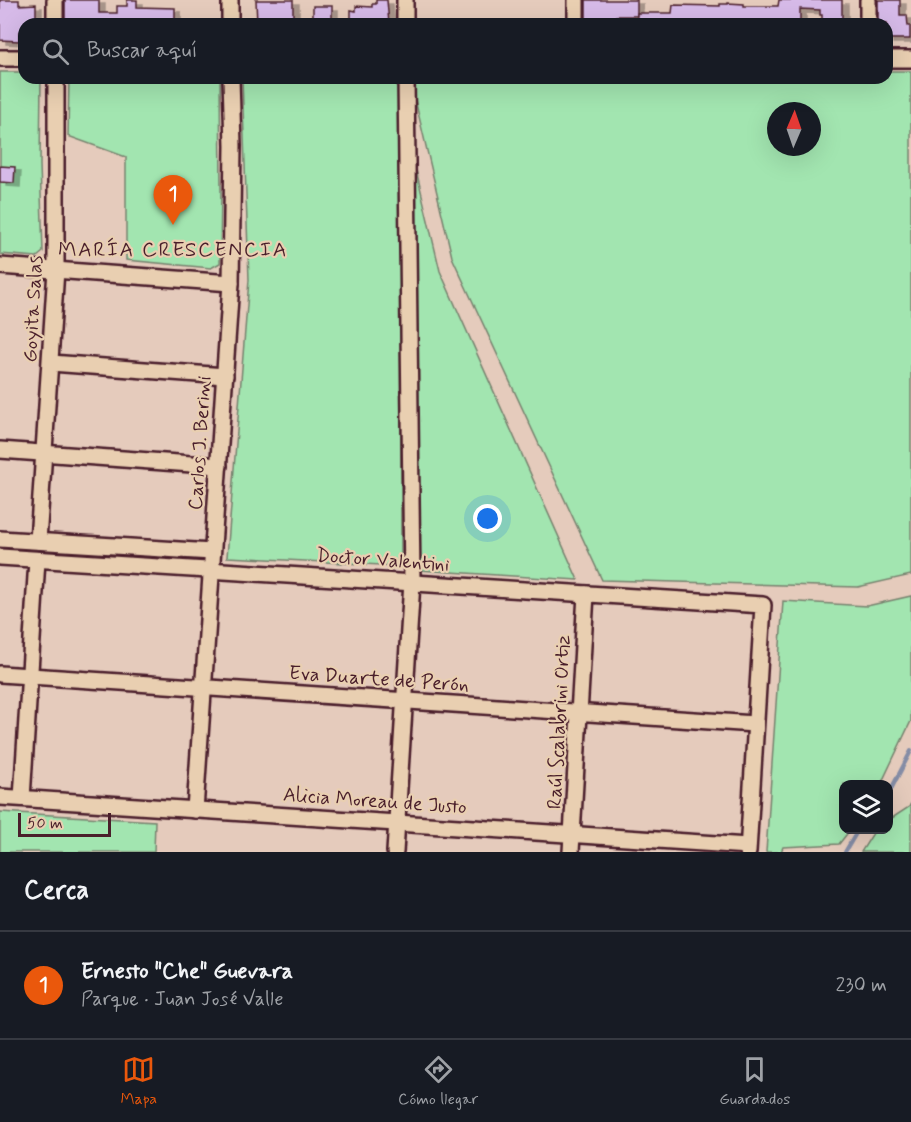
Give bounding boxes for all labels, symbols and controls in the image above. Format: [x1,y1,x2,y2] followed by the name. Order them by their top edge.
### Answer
[18,18,893,84] search box
[39,35,72,68] icon: search
[87,37,198,65] text: Buscar aquí
[767,102,821,156] north arrow
[154,176,192,225] pin: 1
[58,236,288,264] district label: MARÍA CRESCENCIA
[17,255,50,363] street label: Goyita Salas
[182,375,219,511] street label: Carlos J. Berini
[473,504,502,533] your location
[316,542,450,579] street label: Doctor Valentini
[541,634,578,810] street label: Raúl Scalabrini Ortiz
[288,660,470,699] street label: Eva Duarte de Perón
[839,780,893,834] map controls
[839,780,893,834] button: layers
[282,782,468,821] street label: Alicia Moreau de Justo
[18,810,111,838] scale bar
[27,813,63,834] text: 50 m
[24,874,89,908] text: Cerca
[81,958,293,986] text: Ernesto "Che" Guevara
[39,972,48,999] text: 1
[835,972,887,999] text: 230 m
[81,986,283,1013] text: Parque · Juan José Valle
[121,1053,157,1110] tab: Mapa
[398,1053,478,1110] tab: Cómo llegar
[719,1053,790,1110] tab: Guardados

